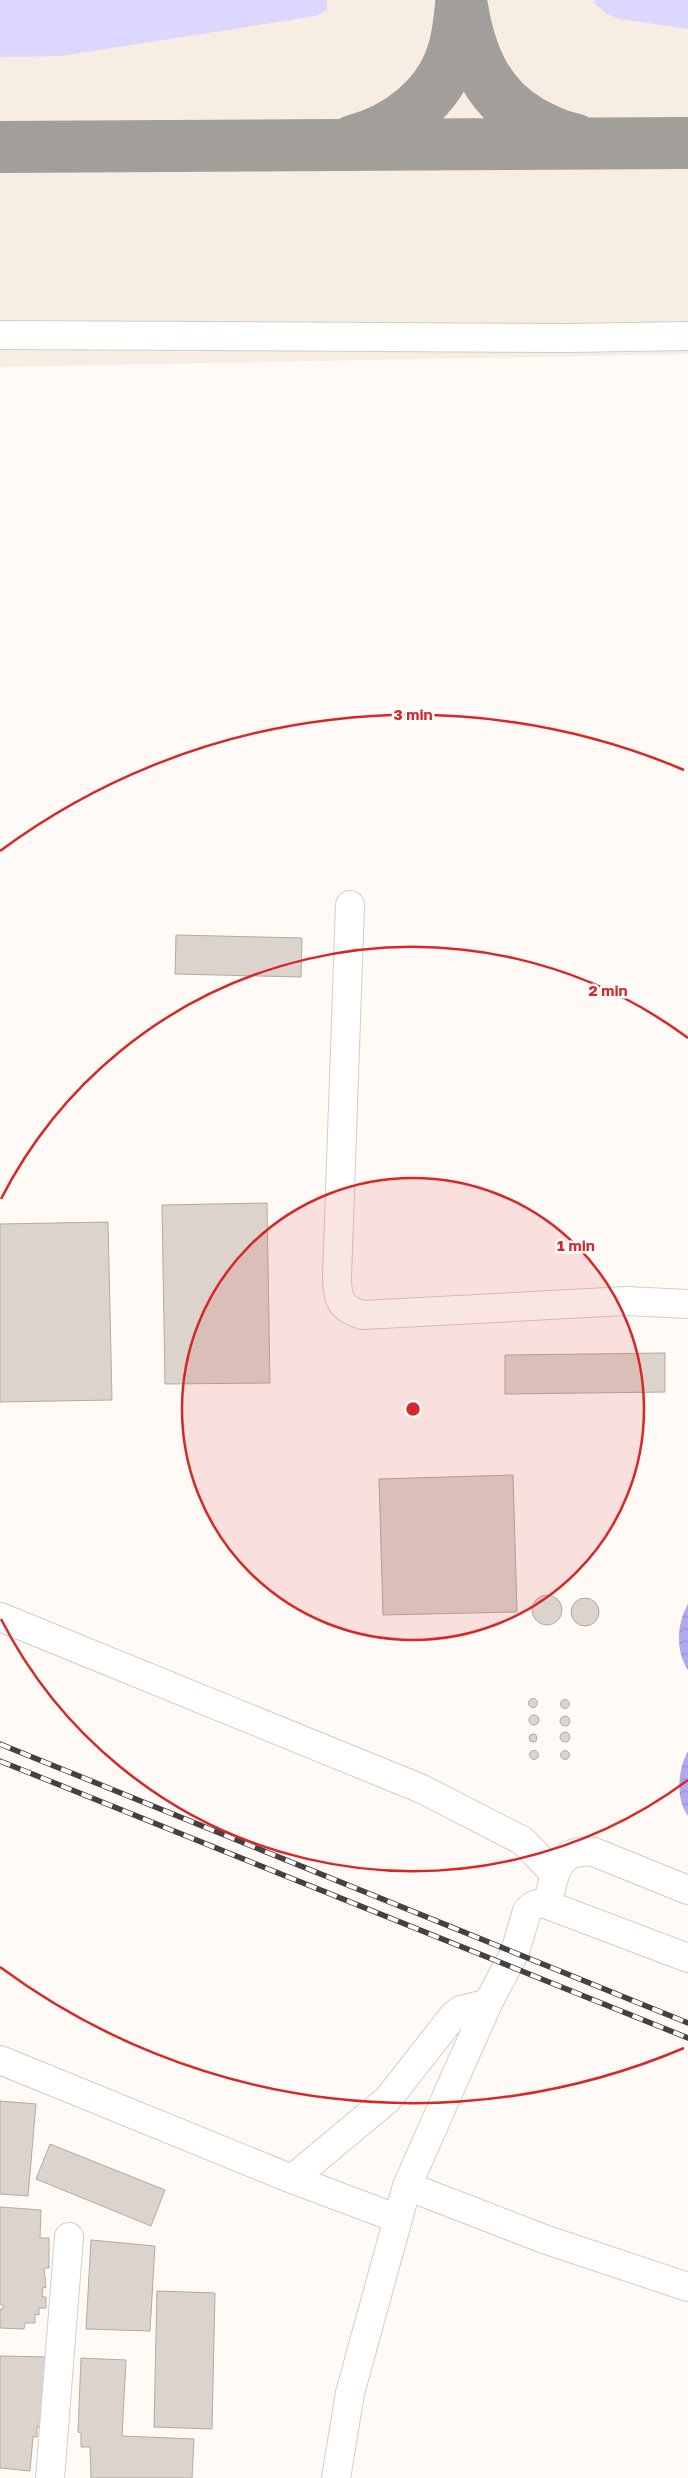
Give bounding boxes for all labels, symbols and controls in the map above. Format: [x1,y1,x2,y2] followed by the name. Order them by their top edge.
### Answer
[393,705,433,723] text: 3 min
[588,981,628,999] text: 2 min
[557,1236,595,1254] text: 1 min
[404,1400,422,1418] centre of rings

